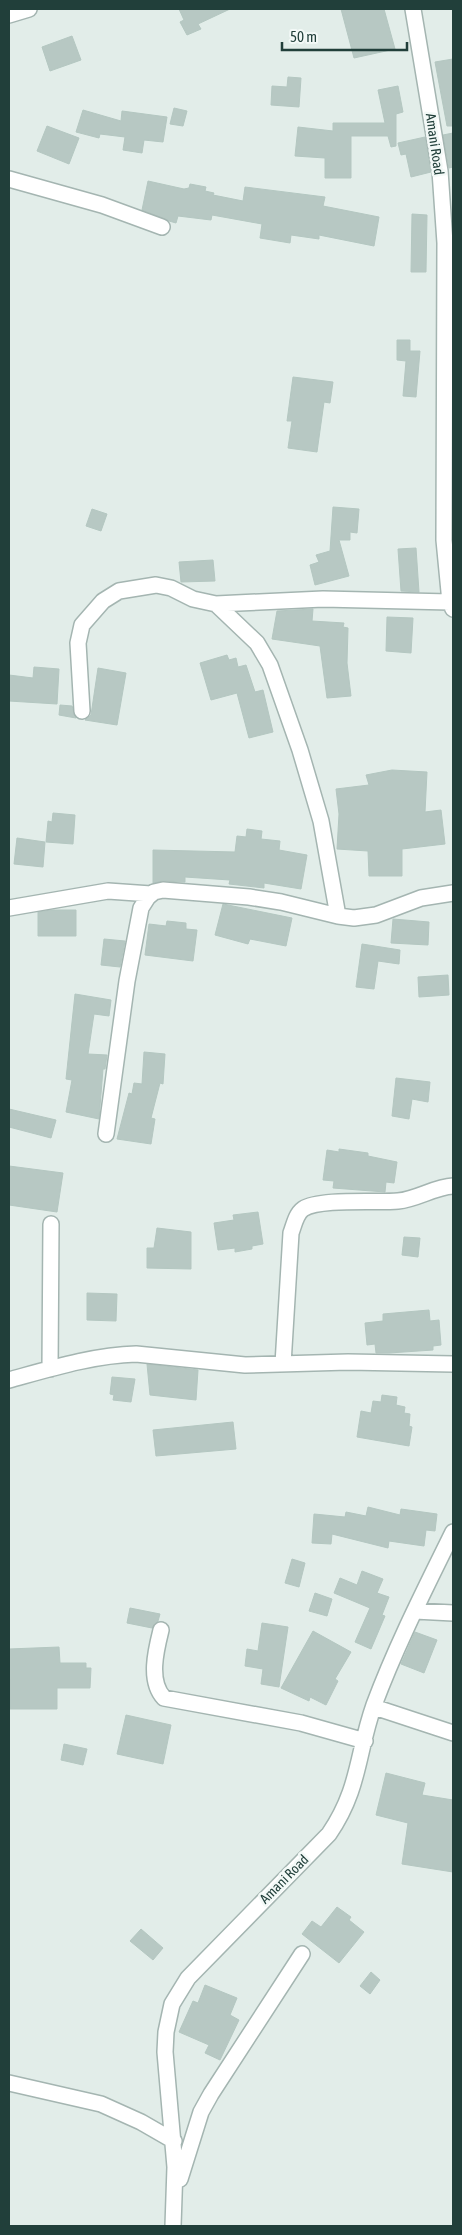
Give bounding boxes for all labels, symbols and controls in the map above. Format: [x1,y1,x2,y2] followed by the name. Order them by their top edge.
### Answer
[282,20,407,52] scale bar
[290,28,317,45] text: 50 m
[423,112,447,176] street label: Amani Road
[256,1851,312,1907] street label: Amani Road

